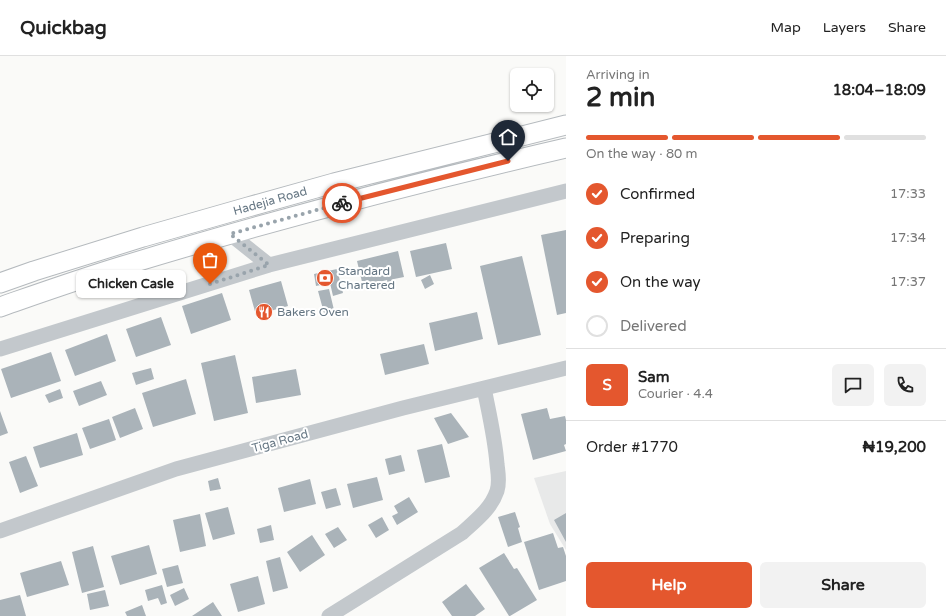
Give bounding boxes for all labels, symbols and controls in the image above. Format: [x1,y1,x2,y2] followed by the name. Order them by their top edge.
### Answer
[20,17,107,39] text: Quickbag
[771,19,801,36] text: Map
[823,19,866,36] text: Layers
[888,19,926,36] text: Share
[586,67,650,83] text: Arriving in
[510,68,554,112] map controls
[510,68,554,112] button: locate
[832,81,926,99] text: 18:04–18:09
[586,82,655,113] text: 2 min
[491,120,525,161] pin
[497,126,519,148] icon: home
[586,146,698,162] text: On the way · 80 m
[322,183,362,223] courier
[586,183,608,205] icon: check
[231,184,309,218] street label: Hadejia Road
[620,185,695,203] text: Confirmed
[890,186,926,202] text: 17:33
[331,192,353,214] icon: bike
[586,227,608,249] icon: check
[620,229,690,247] text: Preparing
[890,230,926,246] text: 17:34
[193,243,227,284] pin
[199,249,221,271] icon: bag
[338,264,395,292] place label: Standard Chartered
[315,268,335,288] bank icon: Standard Chartered
[76,270,186,298] callout: Chicken Casle
[586,271,608,293] icon: check
[620,273,700,291] text: On the way
[890,274,926,290] text: 17:37
[88,276,174,292] text: Chicken Casle
[254,302,274,322] restaurant icon: Bakers Oven
[277,305,349,319] place label: Bakers Oven
[620,317,687,335] text: Delivered
[832,364,874,406] button: chat
[884,364,926,406] button: phone
[638,368,669,386] text: Sam
[602,376,612,394] text: S
[638,386,713,402] text: Courier · 4.4
[250,427,310,455] street label: Tiga Road
[586,438,678,456] text: Order #1770
[862,438,926,456] text: ₦19,200
[586,562,752,608] button: Help
[760,562,926,608] button: Share

